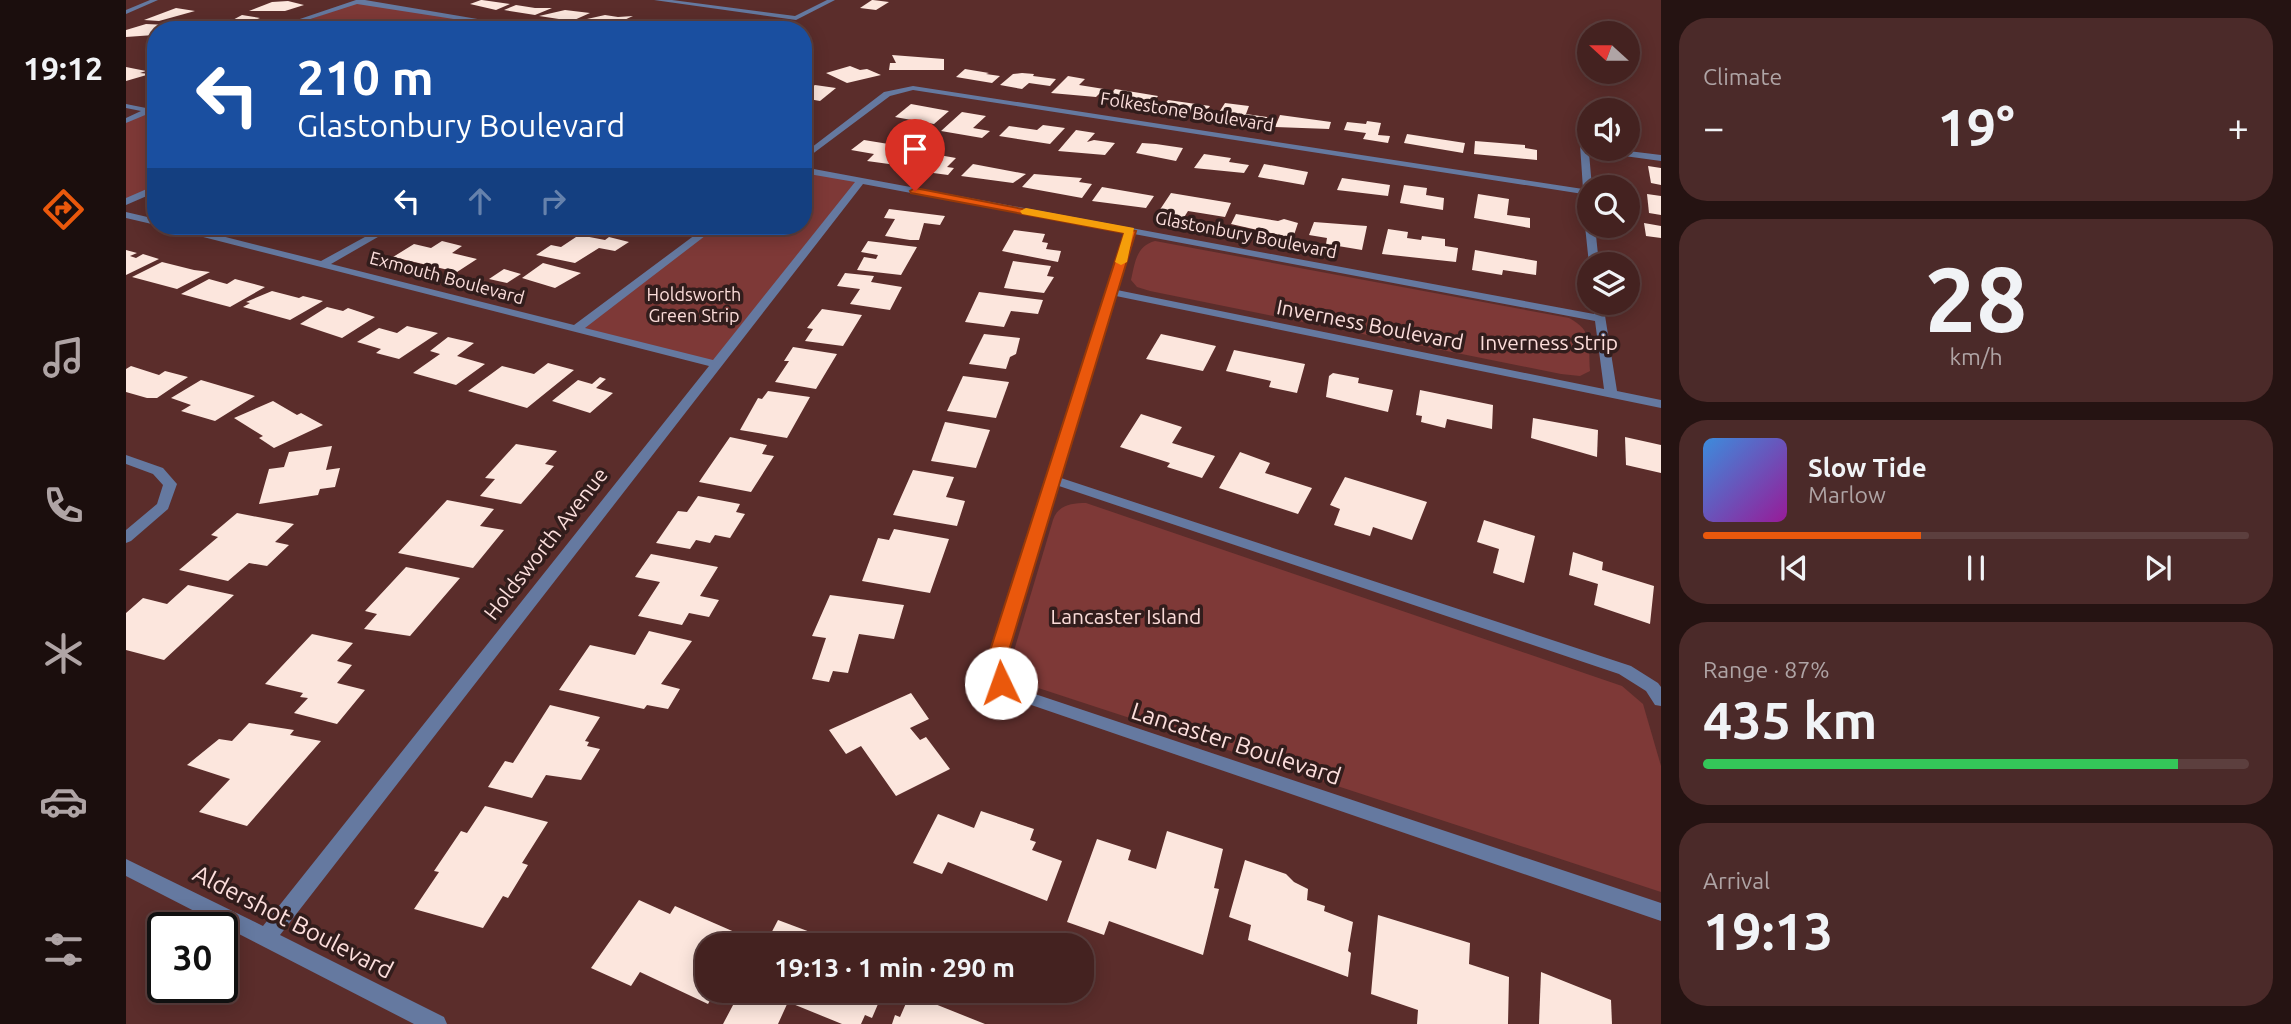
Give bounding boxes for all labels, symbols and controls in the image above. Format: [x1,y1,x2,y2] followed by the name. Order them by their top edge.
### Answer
[1577,21,1640,84] north arrow
[1577,21,1640,315] map controls
[182,49,273,140] icon: left
[297,49,434,104] text: 210 m
[23,50,103,86] text: 19:12
[1703,64,1782,89] text: Climate
[1099,87,1275,135] street label: Folkestone Boulevard
[1577,98,1640,161] button: sound
[1937,98,2015,156] text: 19°
[1703,106,1724,148] text: −
[2228,106,2249,148] text: +
[297,107,625,143] text: Glastonbury Boulevard
[885,119,945,191] pin
[896,130,934,168] icon: arrive
[1577,175,1640,238] button: search
[388,182,426,220] icon: left
[461,182,499,220] icon: ahead
[534,182,572,220] icon: right
[39,185,88,234] icon: directions
[1154,207,1339,261] street label: Glastonbury Boulevard
[368,247,527,307] street label: Exmouth Boulevard
[1925,247,2027,349] text: 28
[1577,252,1640,315] button: layers
[647,284,741,325] park label: Holdsworth Green Strip
[1275,294,1466,354] street label: Inverness Boulevard
[1480,330,1618,354] park label: Inverness Strip
[39,333,88,382] icon: music
[1949,344,2003,369] text: km/h
[1808,453,1927,482] text: Slow Tide
[478,463,612,624] street label: Holdsworth Avenue
[39,481,88,530] icon: phone
[1808,482,1886,507] text: Marlow
[1775,549,1813,587] icon: previous
[1957,549,1995,587] icon: pause
[2139,549,2177,587] icon: next
[1051,604,1201,628] park label: Lancaster Island
[39,629,88,678] icon: climate
[964,646,1038,720] position arrow
[1703,657,1830,682] text: Range · 87%
[1703,691,1877,749] text: 435 km
[1128,697,1344,790] street label: Lancaster Boulevard
[39,777,88,826] icon: car
[189,859,398,984] street label: Aldershot Boulevard
[1703,868,1770,893] text: Arrival
[1703,902,1833,960] text: 19:13
[147,912,238,1003] speed limit sign: 30
[39,925,88,974] icon: filters
[774,953,1015,982] text: 19:13 · 1 min · 290 m

